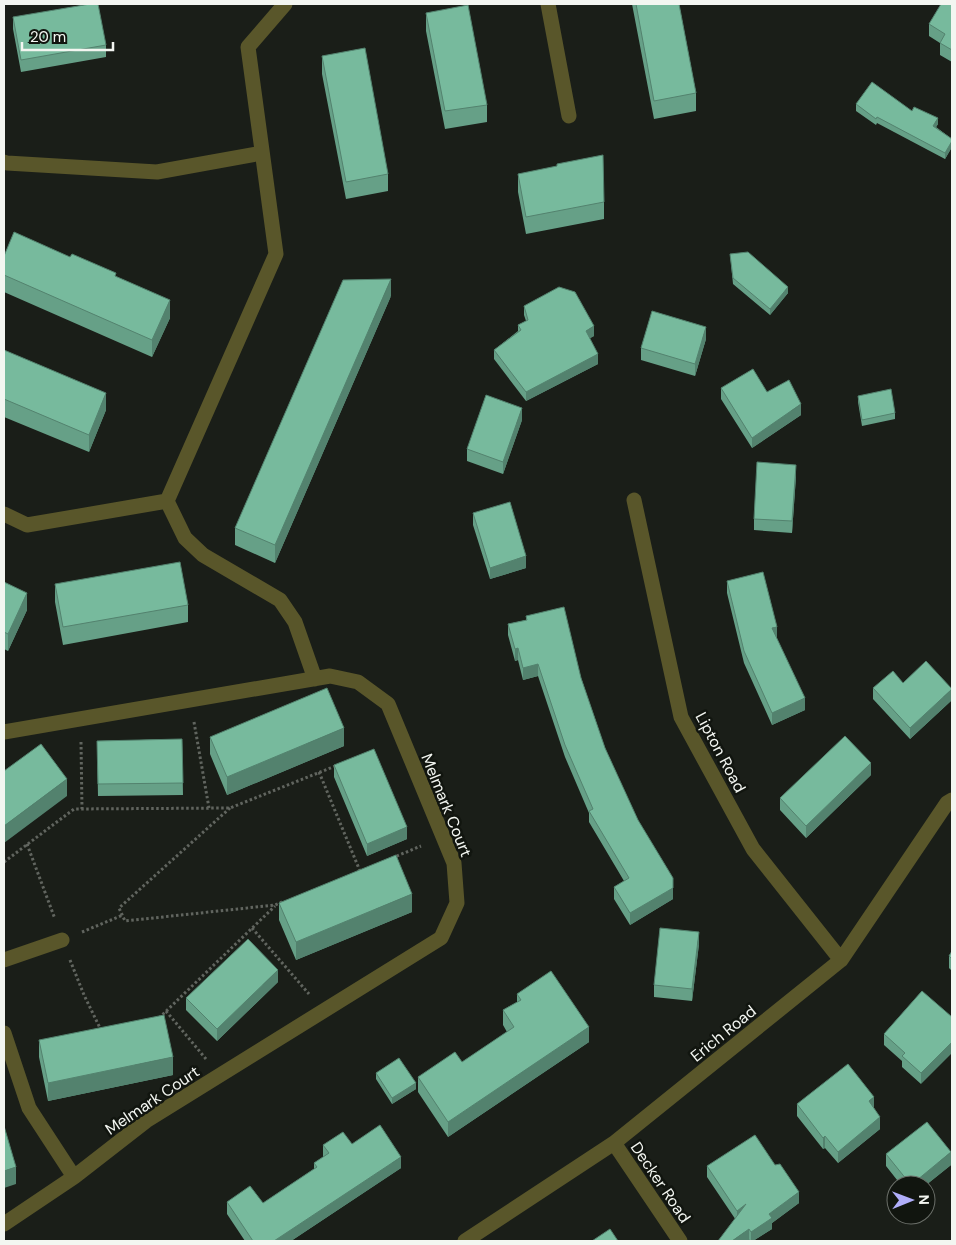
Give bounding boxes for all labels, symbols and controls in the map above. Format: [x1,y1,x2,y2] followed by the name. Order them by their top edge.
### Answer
[22,20,114,52] scale bar
[30,27,66,47] text: 20 m
[691,708,751,796] street label: Lipton Road
[416,750,477,860] street label: Melmark Court
[686,1000,760,1066] street label: Erich Road
[101,1061,204,1140] street label: Melmark Court
[626,1138,695,1227] street label: Decker Road
[886,1175,936,1225] north arrow
[915,1195,933,1205] text: N

